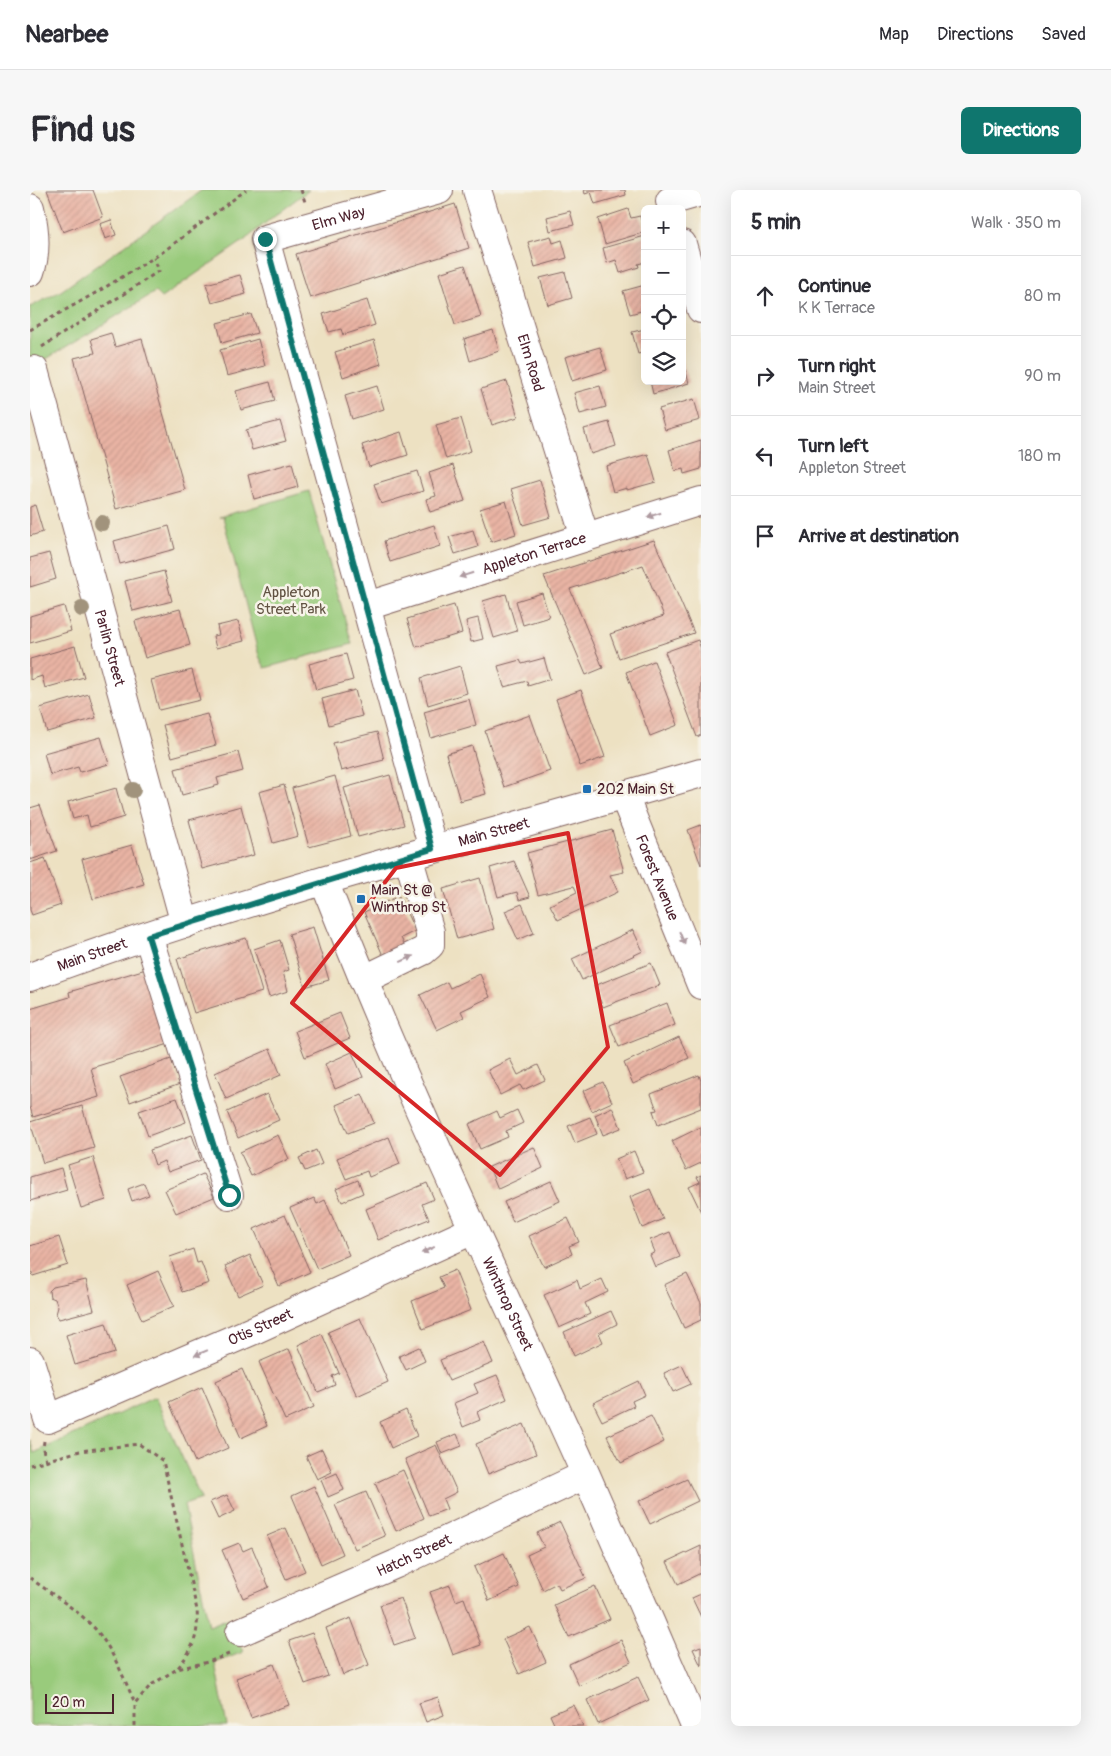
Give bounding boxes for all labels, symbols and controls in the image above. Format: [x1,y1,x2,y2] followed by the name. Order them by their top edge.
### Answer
[25,20,108,49] text: Nearbee
[879,23,909,46] text: Map
[937,23,1013,46] text: Directions
[1041,23,1086,46] text: Saved
[961,107,1081,154] button: Directions
[30,108,135,152] text: Find us
[310,202,368,235] street label: Elm Way
[641,205,686,385] map controls
[641,205,686,250] button: +
[751,209,801,236] text: 5 min
[971,213,1061,233] text: Walk · 350 m
[254,228,277,251] route end
[641,250,686,295] button: −
[798,274,871,298] text: Continue
[751,282,779,310] icon: ahead
[1024,286,1061,306] text: 80 m
[641,295,686,340] button: locate
[798,298,875,318] text: K K Terrace
[513,332,549,394] street label: Elm Road
[641,340,686,385] button: layers
[798,354,876,378] text: Turn right
[751,362,779,390] icon: right
[1024,366,1061,386] text: 90 m
[798,378,876,398] text: Main Street
[798,434,868,458] text: Turn left
[751,442,779,470] icon: left
[1018,446,1061,466] text: 180 m
[798,458,906,478] text: Appleton Street
[647,512,662,520] one-way arrow
[751,522,779,550] icon: arrive
[798,524,959,548] text: Arrive at destination
[479,528,589,579] street label: Appleton Terrace
[459,572,474,579] one-way arrow
[256,583,327,619] park label: Appleton Street Park
[90,607,129,689] street label: Parlin Street
[597,780,675,799] place label: 202 Main St
[581,783,593,795] marker: 202 Main St
[456,813,532,851] street label: Main Street
[631,832,683,924] street label: Forest Avenue
[371,881,447,917] place label: Main St @ Winthrop St
[355,893,367,905] marker: Main St @ Winthrop St
[678,931,686,946] one-way arrow
[55,933,130,976] street label: Main Street
[400,955,414,963] one-way arrow
[218,1184,241,1207] route start
[421,1246,435,1254] one-way arrow
[478,1254,538,1355] street label: Winthrop Street
[225,1304,296,1350] street label: Otis Street
[194,1350,208,1358] one-way arrow
[373,1529,455,1581] street label: Hatch Street
[45,1691,114,1714] scale bar
[52,1694,85,1711] text: 20 m

